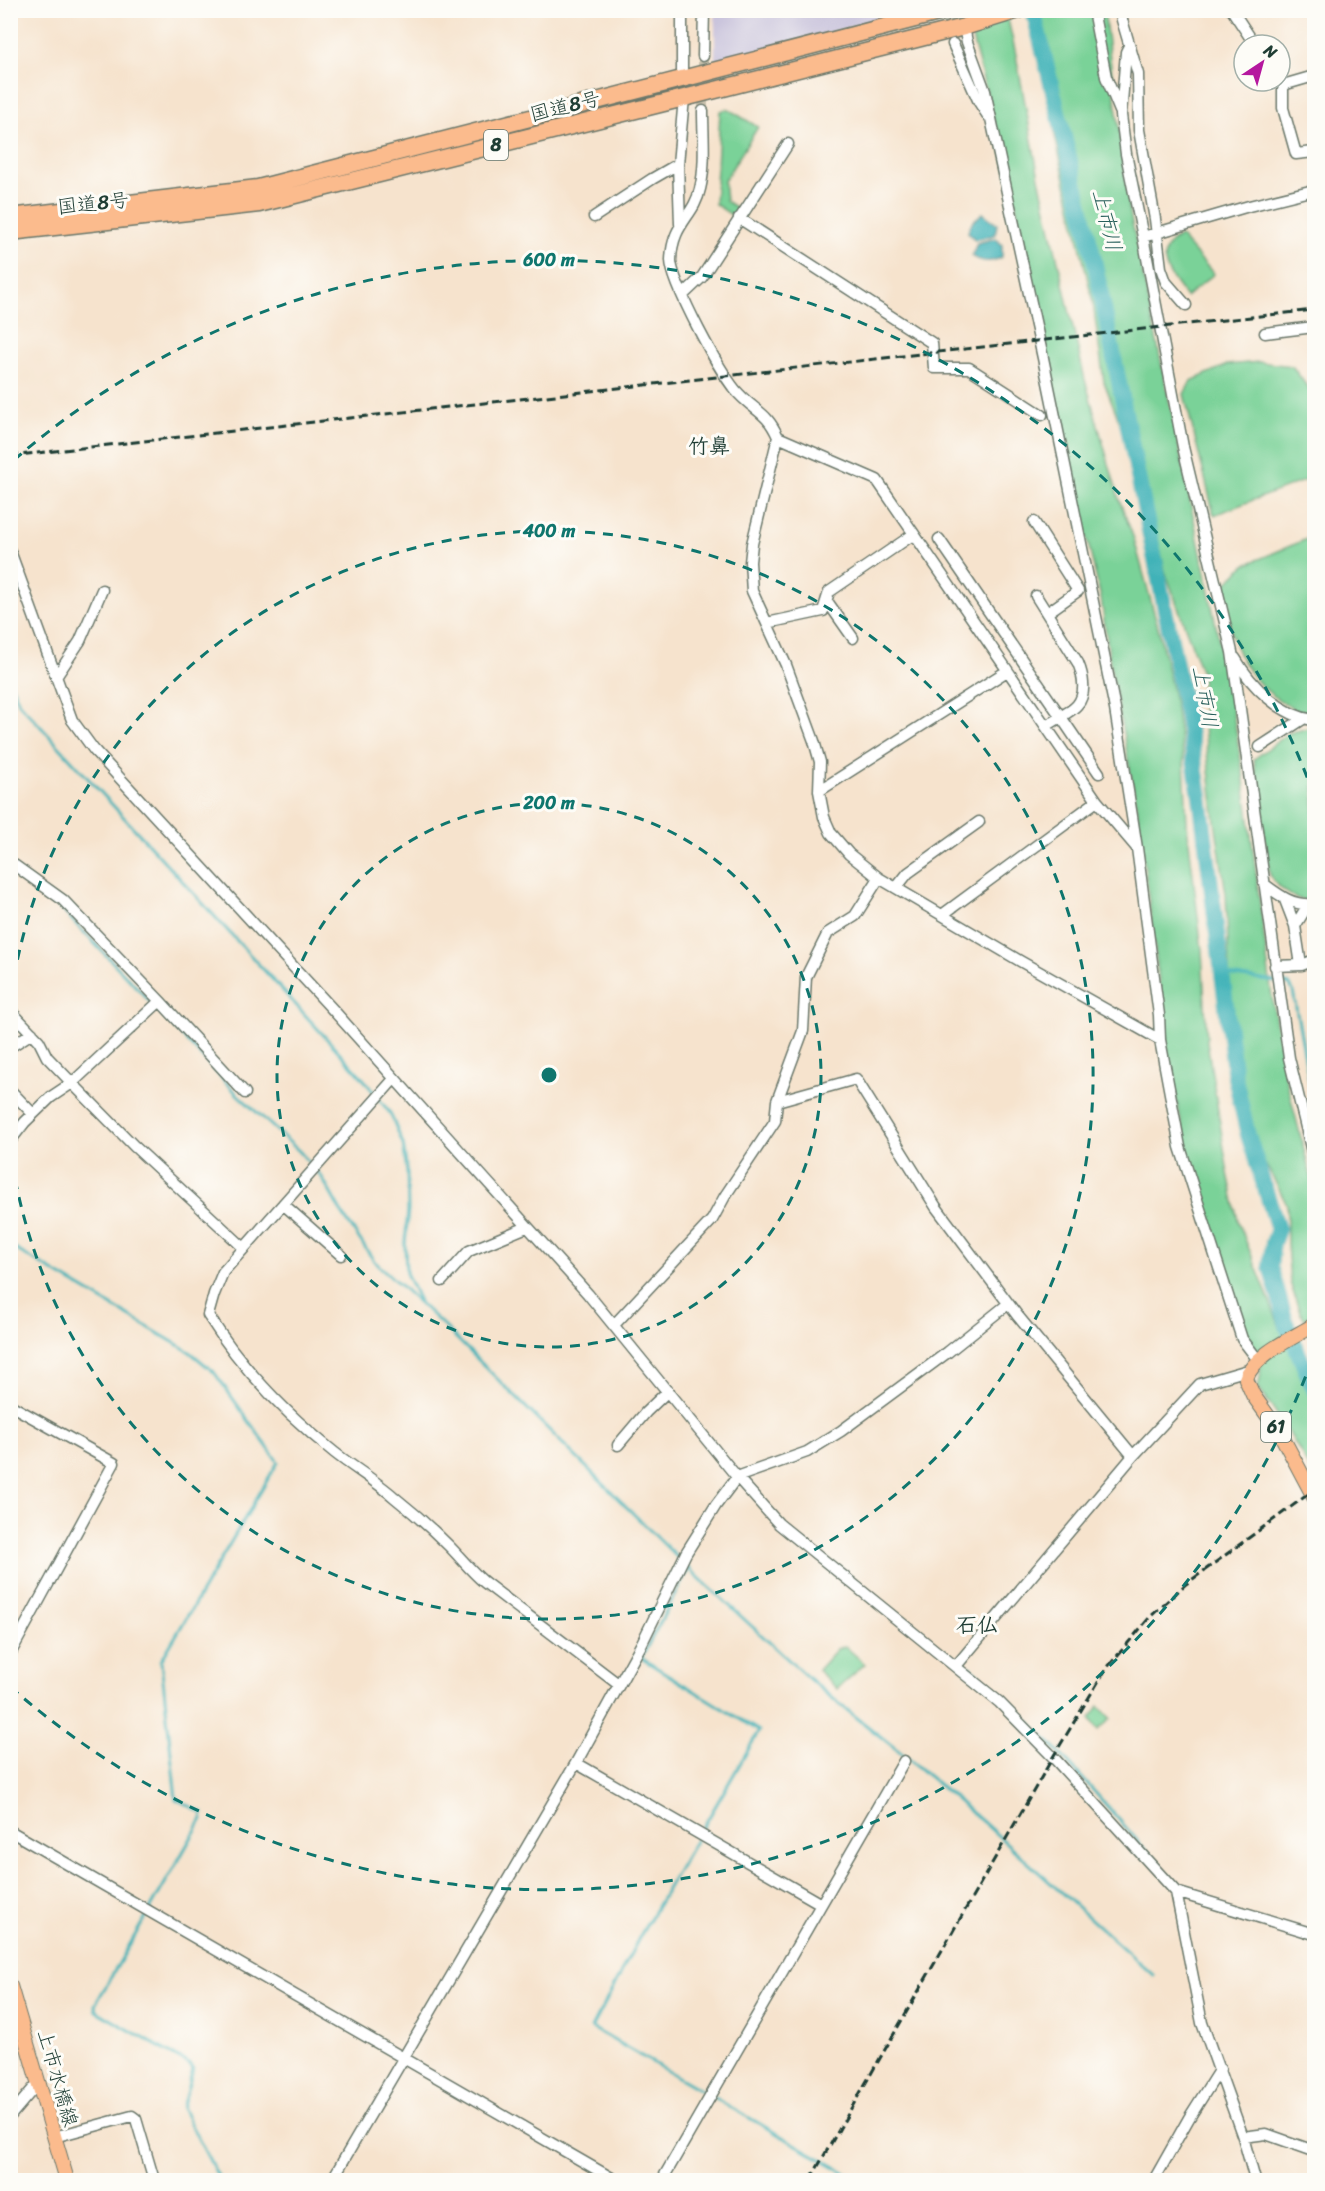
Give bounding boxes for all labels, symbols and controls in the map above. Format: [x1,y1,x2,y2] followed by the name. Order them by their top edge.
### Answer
[1232,33,1292,93] north arrow
[1257,36,1284,67] text: N
[526,81,604,132] street label: 国道8号
[484,130,508,160] road number: 8
[55,182,131,225] street label: 国道8号
[1081,185,1133,255] water label: 上市川
[522,244,575,276] text: 600 m
[688,427,730,465] district label: 竹鼻
[522,515,575,547] text: 400 m
[1181,663,1229,731] water label: 上市川
[522,787,575,819] text: 200 m
[539,1065,559,1085] centre of rings
[1261,1412,1291,1442] road number: 61
[956,1606,998,1644] district label: 石仏
[27,2025,88,2131] street label: 上市水橋線

